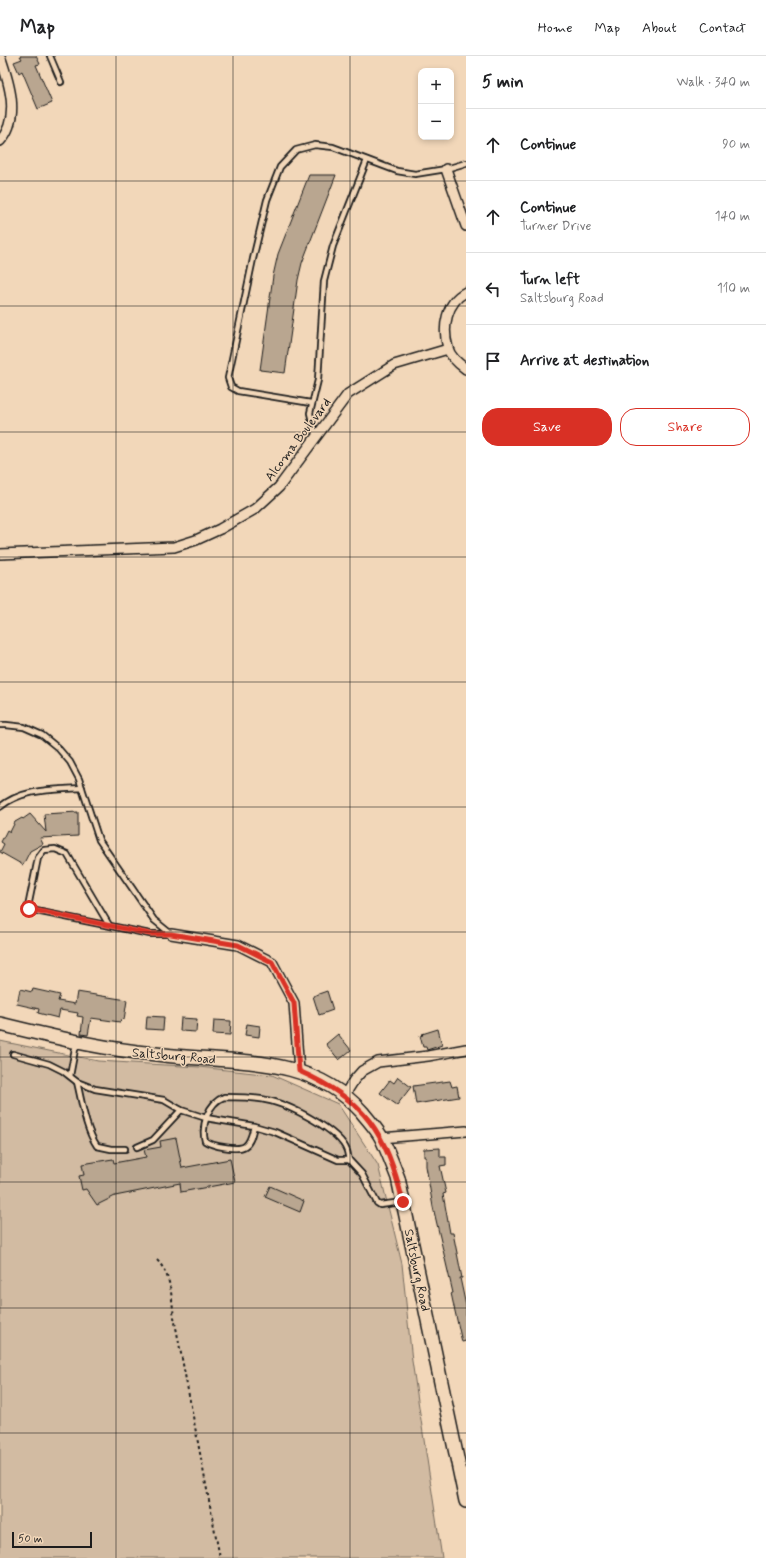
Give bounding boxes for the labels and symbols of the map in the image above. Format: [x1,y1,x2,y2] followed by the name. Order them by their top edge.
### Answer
[261,395,335,485] street label: Alcoma Boulevard
[20,900,38,918] route start
[131,1044,216,1069] street label: Saltsburg Road
[394,1193,412,1211] route end
[400,1228,434,1313] street label: Saltsburg Road
[12,1530,92,1549] scale bar

